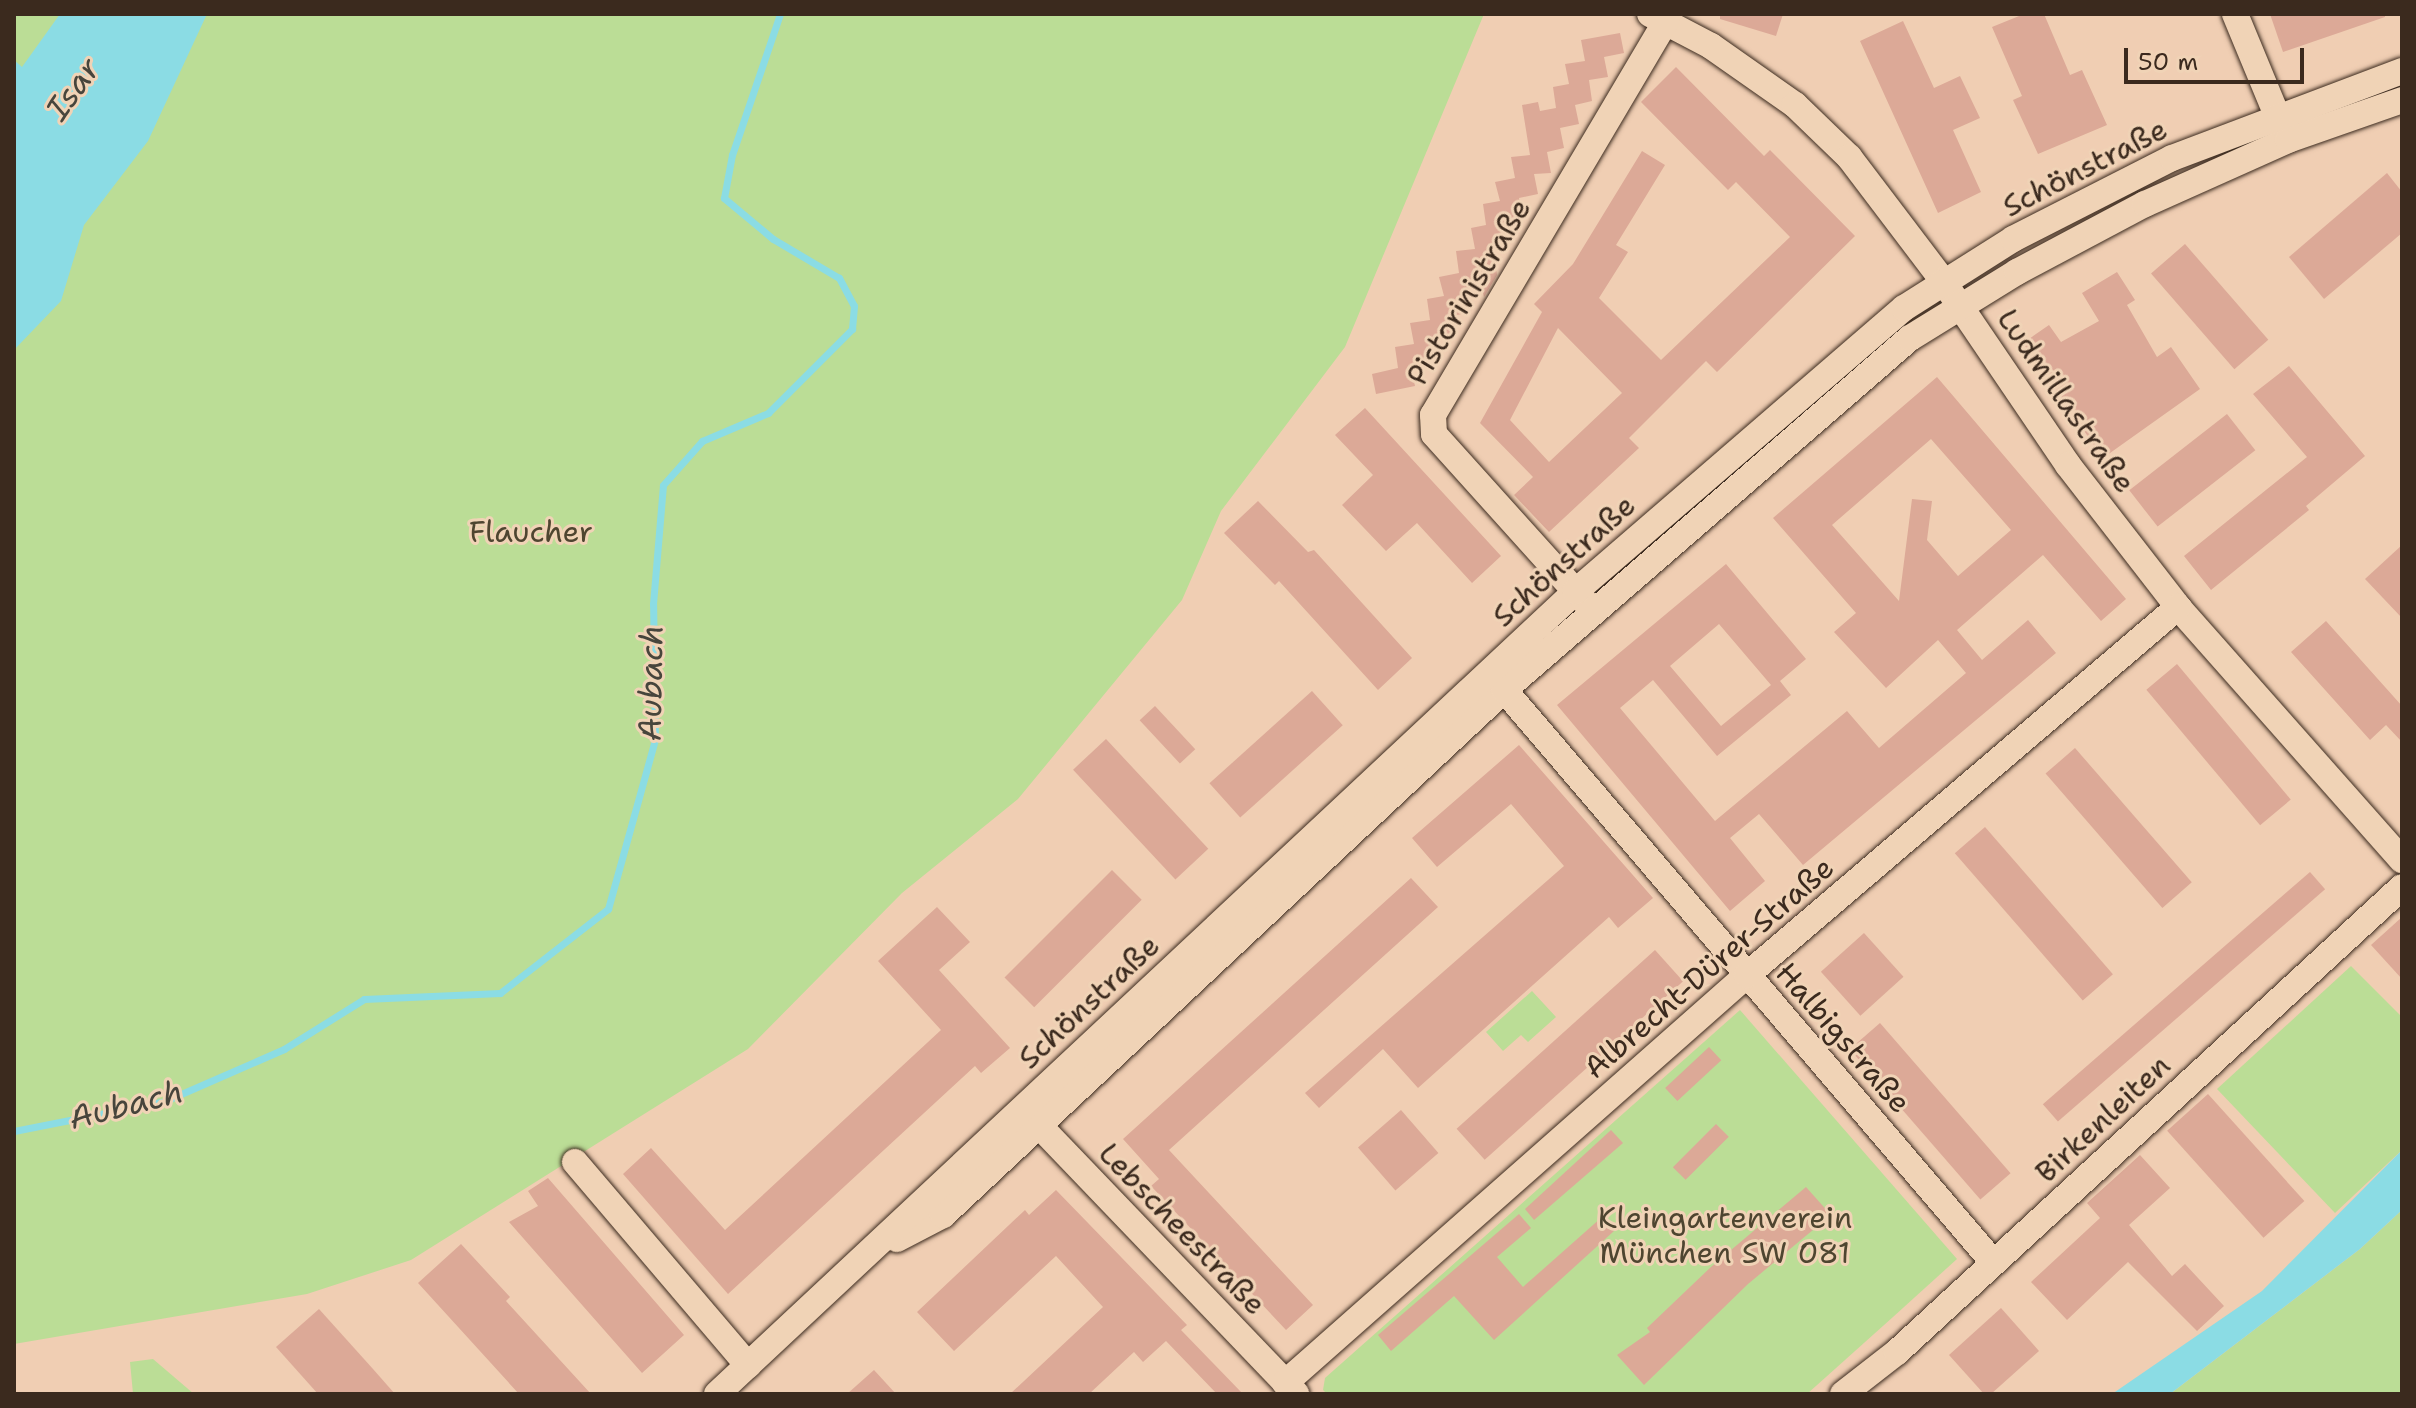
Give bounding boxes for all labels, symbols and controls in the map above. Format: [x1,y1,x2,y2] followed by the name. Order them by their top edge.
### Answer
[2128,32,2308,82] scale bar
[2138,46,2198,78] text: 50 m
[38,51,108,127] water label: Isar
[1997,111,2173,225] street label: Schönstraße
[1399,192,1539,392] street label: Pistorinistraße
[1989,302,2143,500] street label: Ludmillastraße
[1485,488,1643,634] street label: Schönstraße
[469,514,593,550] park label: Flaucher
[631,625,671,741] water label: Aubach
[1577,850,1841,1086] street label: Albrecht-Dürer-Straße
[1011,928,1167,1076] street label: Schönstraße
[1768,955,1918,1121] street label: Halbigstraße
[2028,1048,2178,1190] street label: Birkenleiten
[65,1072,187,1138] water label: Aubach
[1091,1136,1273,1322] street label: Lebscheestraße
[1598,1200,1852,1270] park label: Kleingartenverein München SW 081

